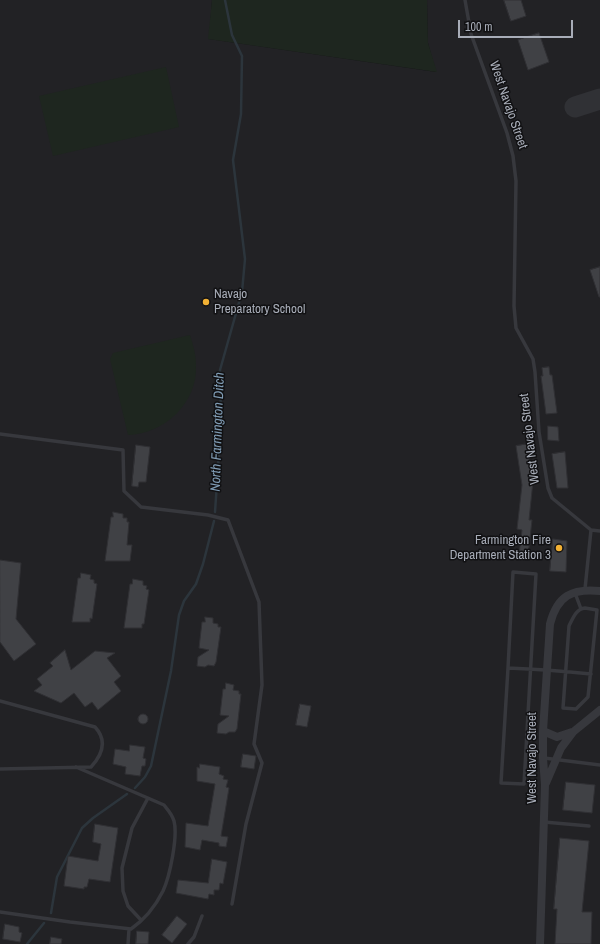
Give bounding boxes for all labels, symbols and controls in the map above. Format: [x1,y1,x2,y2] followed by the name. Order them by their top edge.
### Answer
[460,12,575,38] scale bar
[465,19,492,35] text: 100 m
[486,59,530,151] street label: West Navajo Street
[214,287,305,318] place label: Navajo Preparatory School
[201,297,211,307] marker: Navajo Preparatory School
[208,372,228,492] water label: North Farmington Ditch
[517,393,543,485] street label: West Navajo Street
[450,533,551,564] place label: Farmington Fire Department Station 3
[554,543,564,553] marker: Farmington Fire Department Station 3
[525,712,541,804] street label: West Navajo Street

